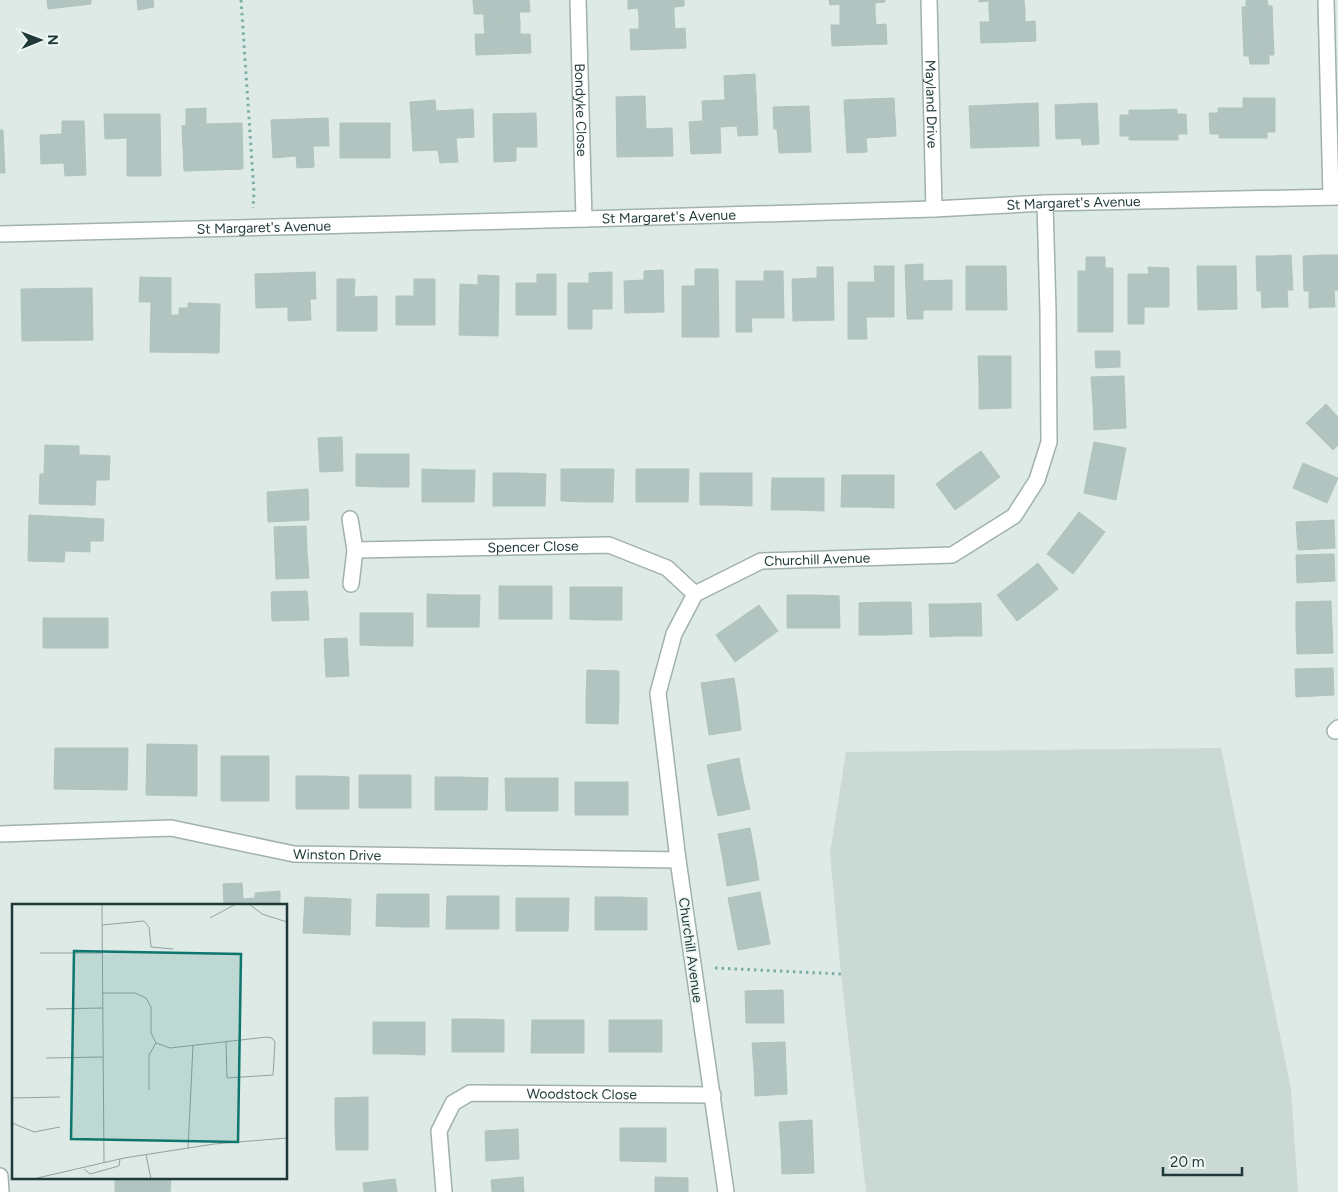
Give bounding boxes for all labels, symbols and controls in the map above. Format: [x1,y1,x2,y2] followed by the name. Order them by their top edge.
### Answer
[15,15,65,65] north arrow
[44,34,61,45] text: N
[921,60,941,149] street label: Mayland Drive
[571,63,590,157] street label: Bondyke Close
[1006,193,1141,214] street label: St Margaret's Avenue
[601,207,737,227] street label: St Margaret's Avenue
[197,217,332,238] street label: St Margaret's Avenue
[487,538,579,556] street label: Spencer Close
[764,550,871,570] street label: Churchill Avenue
[293,846,382,864] street label: Winston Drive
[675,896,706,1004] street label: Churchill Avenue
[12,904,288,1180] inset map
[526,1085,637,1103] street label: Woodstock Close
[1163,1144,1242,1176] scale bar
[1170,1153,1204,1171] text: 20 m

